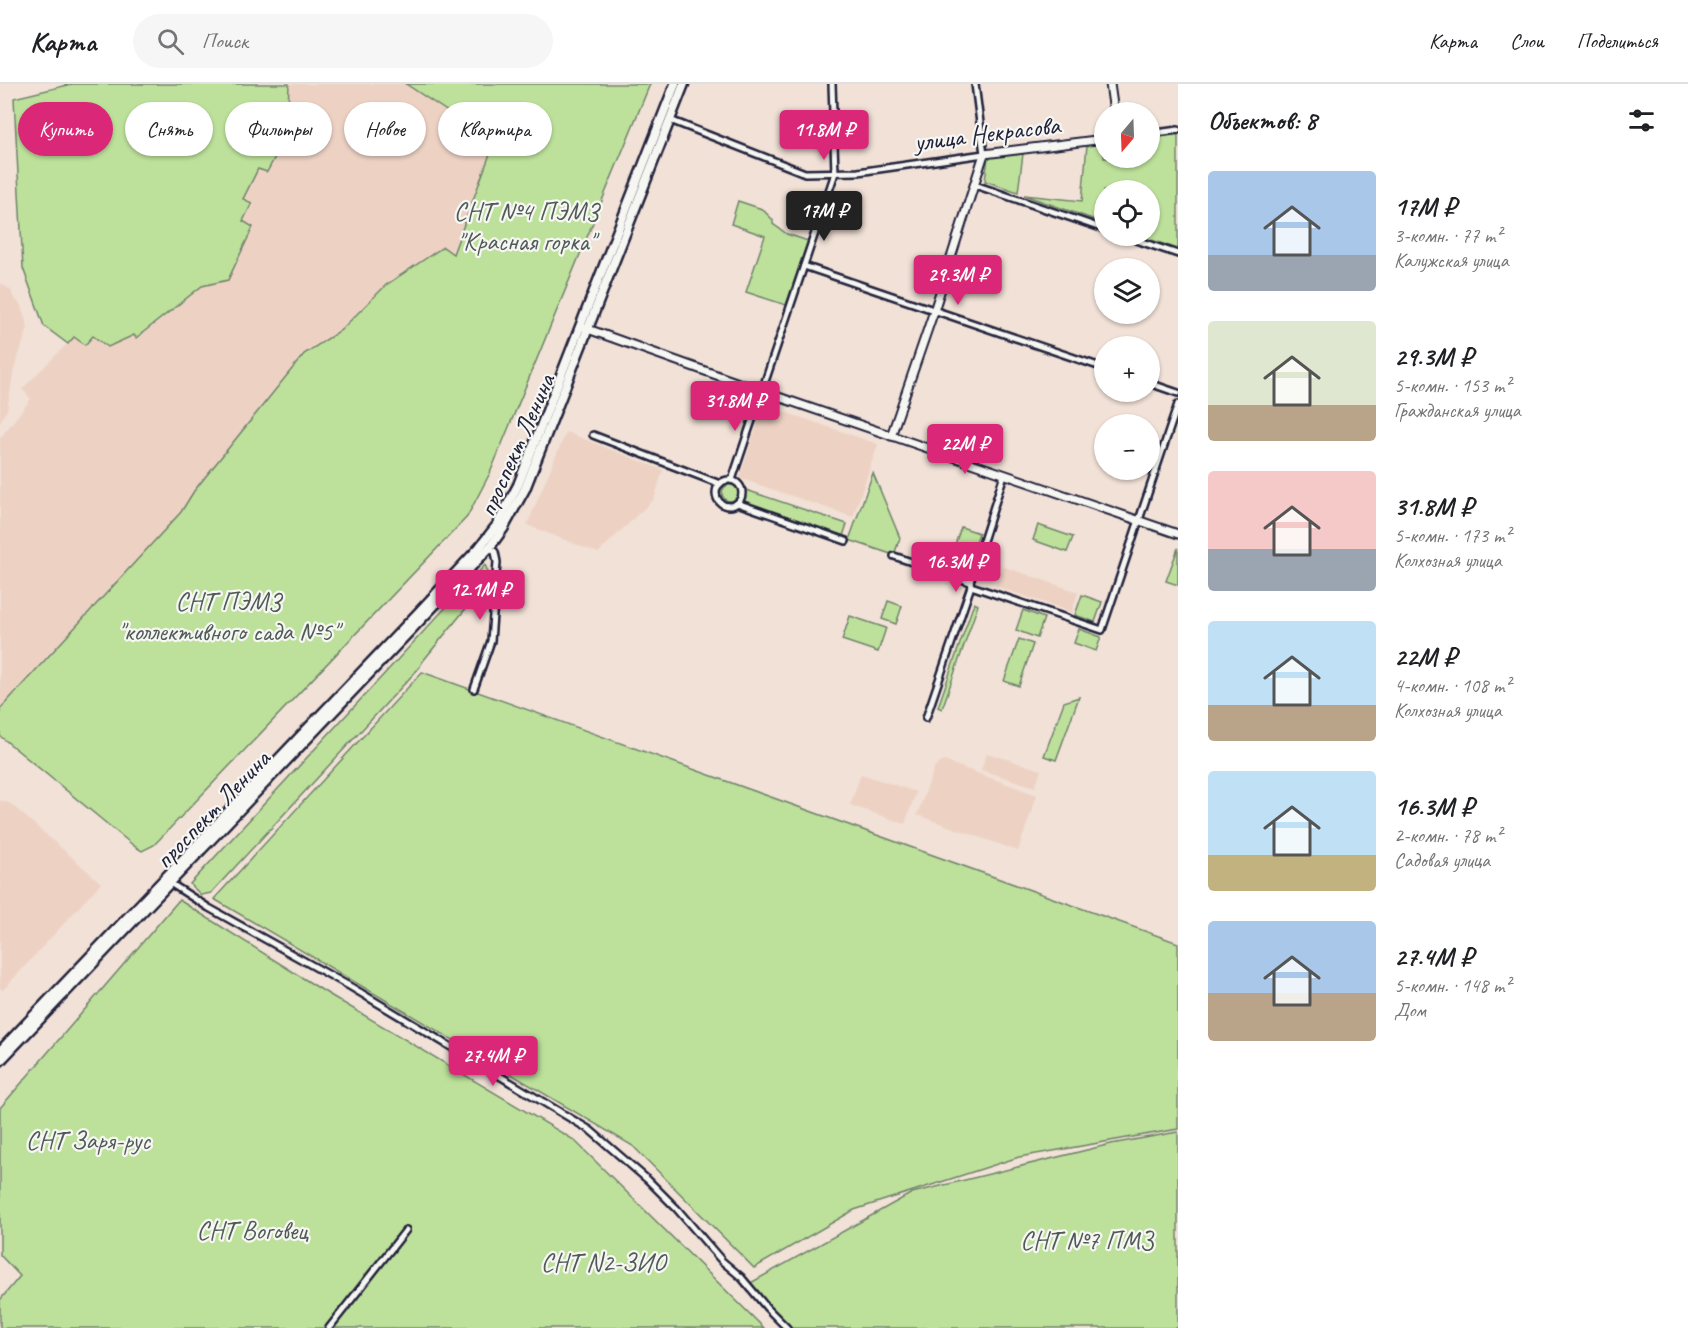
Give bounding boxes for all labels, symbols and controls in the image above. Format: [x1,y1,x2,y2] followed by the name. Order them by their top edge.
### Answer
[133,14,553,68] search box
[30,24,97,59] text: Карта
[154,25,187,58] icon: search
[202,27,248,55] text: Поиск
[1429,28,1477,54] text: Карта
[1510,28,1544,54] text: Слои
[1577,28,1658,54] text: Поделиться
[18,102,113,156] chip: Купить
[125,102,213,156] chip: Снять
[225,102,332,156] chip: Фильтры
[344,102,426,156] chip: Новое
[438,102,552,156] chip: Квартира
[1094,102,1160,168] north arrow
[1094,102,1160,480] map controls
[1208,104,1317,137] text: Объектов: 8
[1625,104,1658,137] icon: filters
[910,108,1063,159] street label: улица Некрасова
[769,110,879,161] pin: 11.8M ₽
[794,117,854,142] text: 11.8M ₽
[1094,180,1160,246] button: locate
[1394,190,1456,223] text: 17M ₽
[782,191,866,242] pin: 17M ₽
[454,195,602,258] park label: СНТ №4 ПЭМЗ "Красная горка"
[1256,195,1328,267] icon: home
[800,198,848,223] text: 17M ₽
[1394,223,1502,248] text: 3-комн. · 77 m²
[1394,248,1508,273] text: Калужская улица
[903,255,1013,306] pin: 29.3M ₽
[1094,258,1160,324] button: layers
[928,262,988,287] text: 29.3M ₽
[1094,336,1160,402] button: +
[1394,340,1473,373] text: 29.3M ₽
[1256,345,1328,417] icon: home
[470,367,563,522] street label: проспект Ленина
[1394,373,1511,398] text: 5-комн. · 153 m²
[680,381,790,432] pin: 31.8M ₽
[705,388,765,413] text: 31.8M ₽
[1394,398,1521,423] text: Гражданская улица
[1094,414,1160,480] button: −
[923,424,1007,475] pin: 22M ₽
[941,431,989,456] text: 22M ₽
[1394,490,1473,523] text: 31.8M ₽
[1256,495,1328,567] icon: home
[1394,523,1511,548] text: 5-комн. · 173 m²
[901,542,1011,593] pin: 16.3M ₽
[1394,548,1501,573] text: Колхозная улица
[925,549,987,574] text: 16.3M ₽
[425,570,535,621] pin: 12.1M ₽
[450,577,510,602] text: 12.1M ₽
[118,585,343,648] park label: СНТ ПЭМЗ "коллективного сада №5"
[1394,640,1456,673] text: 22M ₽
[1256,645,1328,717] icon: home
[1394,673,1511,698] text: 4-комн. · 108 m²
[1394,698,1501,723] text: Колхозная улица
[147,742,278,876] street label: проспект Ленина
[1394,790,1473,823] text: 16.3M ₽
[1256,795,1328,867] icon: home
[1394,823,1502,848] text: 2-комн. · 78 m²
[1394,848,1490,873] text: Садовая улица
[1394,940,1473,973] text: 27.4M ₽
[1256,945,1328,1017] icon: home
[1394,973,1511,998] text: 5-комн. · 148 m²
[1394,998,1426,1023] text: Дом
[438,1036,548,1087] pin: 27.4M ₽
[463,1043,523,1068] text: 27.4M ₽
[26,1124,151,1157] park label: СНТ Заря-рус
[196,1214,309,1247] park label: СНТ Воговец
[1020,1224,1155,1257] park label: СНТ №7 ПМЗ
[541,1246,668,1279] park label: СНТ N2-ЗИО

